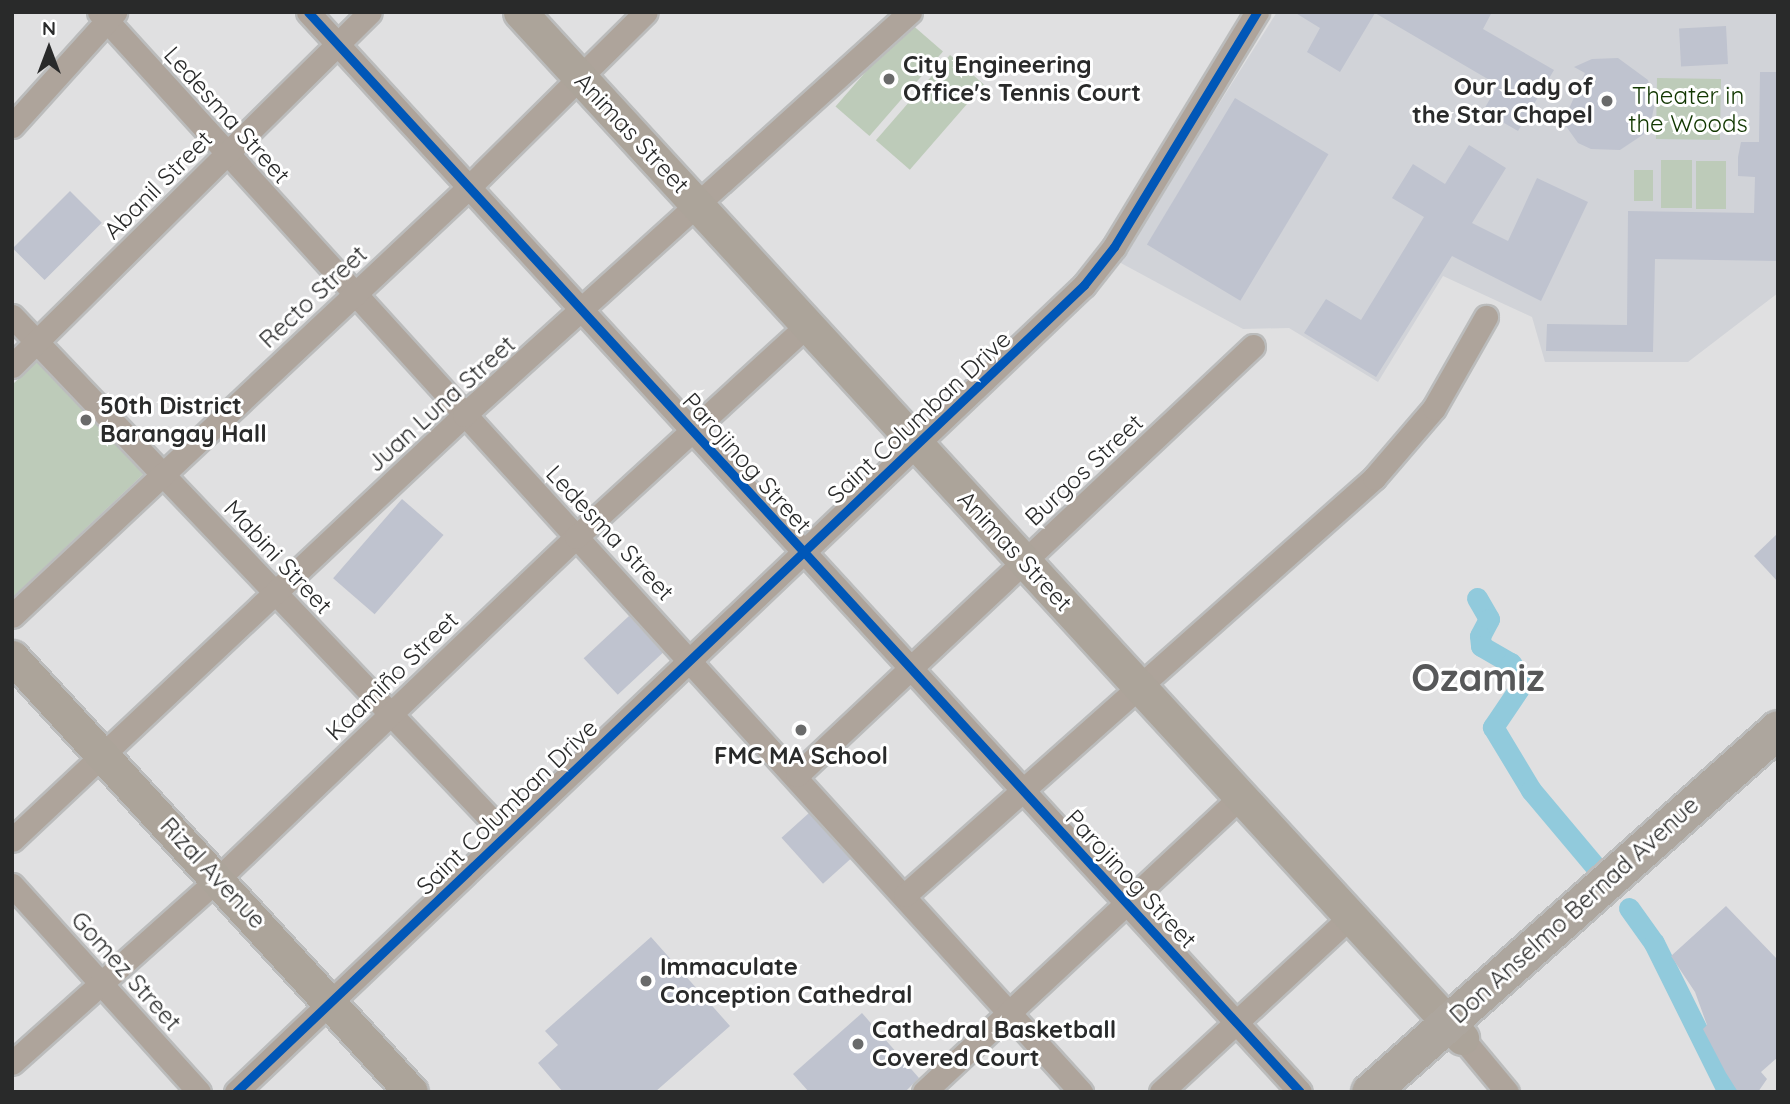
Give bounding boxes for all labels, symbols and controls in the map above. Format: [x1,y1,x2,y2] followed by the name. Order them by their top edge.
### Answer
[14,14,84,84] north arrow
[42,16,56,40] text: N
[158,41,296,189] street label: Ledesma Street
[903,51,1141,107] place label: City Engineering Office's Tennis Court
[569,67,695,199] street label: Animas Street
[881,71,897,87] marker: City Engineering Office's Tennis Court
[1412,73,1593,129] place label: Our Lady of the Star Chapel
[1628,82,1748,138] park label: Theater in the Woods
[1599,93,1615,109] marker: Our Lady of the Star Chapel
[98,125,218,245] street label: Abanil Street
[253,240,373,354] street label: Recto Street
[821,325,1017,509] street label: Saint Columban Drive
[361,330,521,478] street label: Juan Luna Street
[676,387,818,539] street label: Parojinog Street
[100,392,267,448] place label: 50th District Barangay Hall
[1019,408,1149,532] street label: Burgos Street
[78,412,94,428] marker: 50th District Barangay Hall
[540,459,680,607] street label: Ledesma Street
[952,485,1078,617] street label: Animas Street
[218,494,338,620] street label: Mabini Street
[320,606,464,746] street label: Kaamiño Street
[1411,655,1545,701] district label: Ozamiz
[411,713,603,901] street label: Saint Columban Drive
[793,722,809,738] marker: FMC MA School
[714,742,888,770] place label: FMC MA School
[1444,791,1704,1029] street label: Don Anselmo Bernad Avenue
[1059,804,1203,954] street label: Parojinog Street
[154,811,272,935] street label: Rizal Avenue
[65,906,187,1036] street label: Gomez Street
[660,953,912,1009] place label: Immaculate Conception Cathedral
[638,973,654,989] marker: Immaculate Conception Cathedral
[872,1016,1116,1072] place label: Cathedral Basketball Covered Court
[850,1036,866,1052] marker: Cathedral Basketball Covered Court

